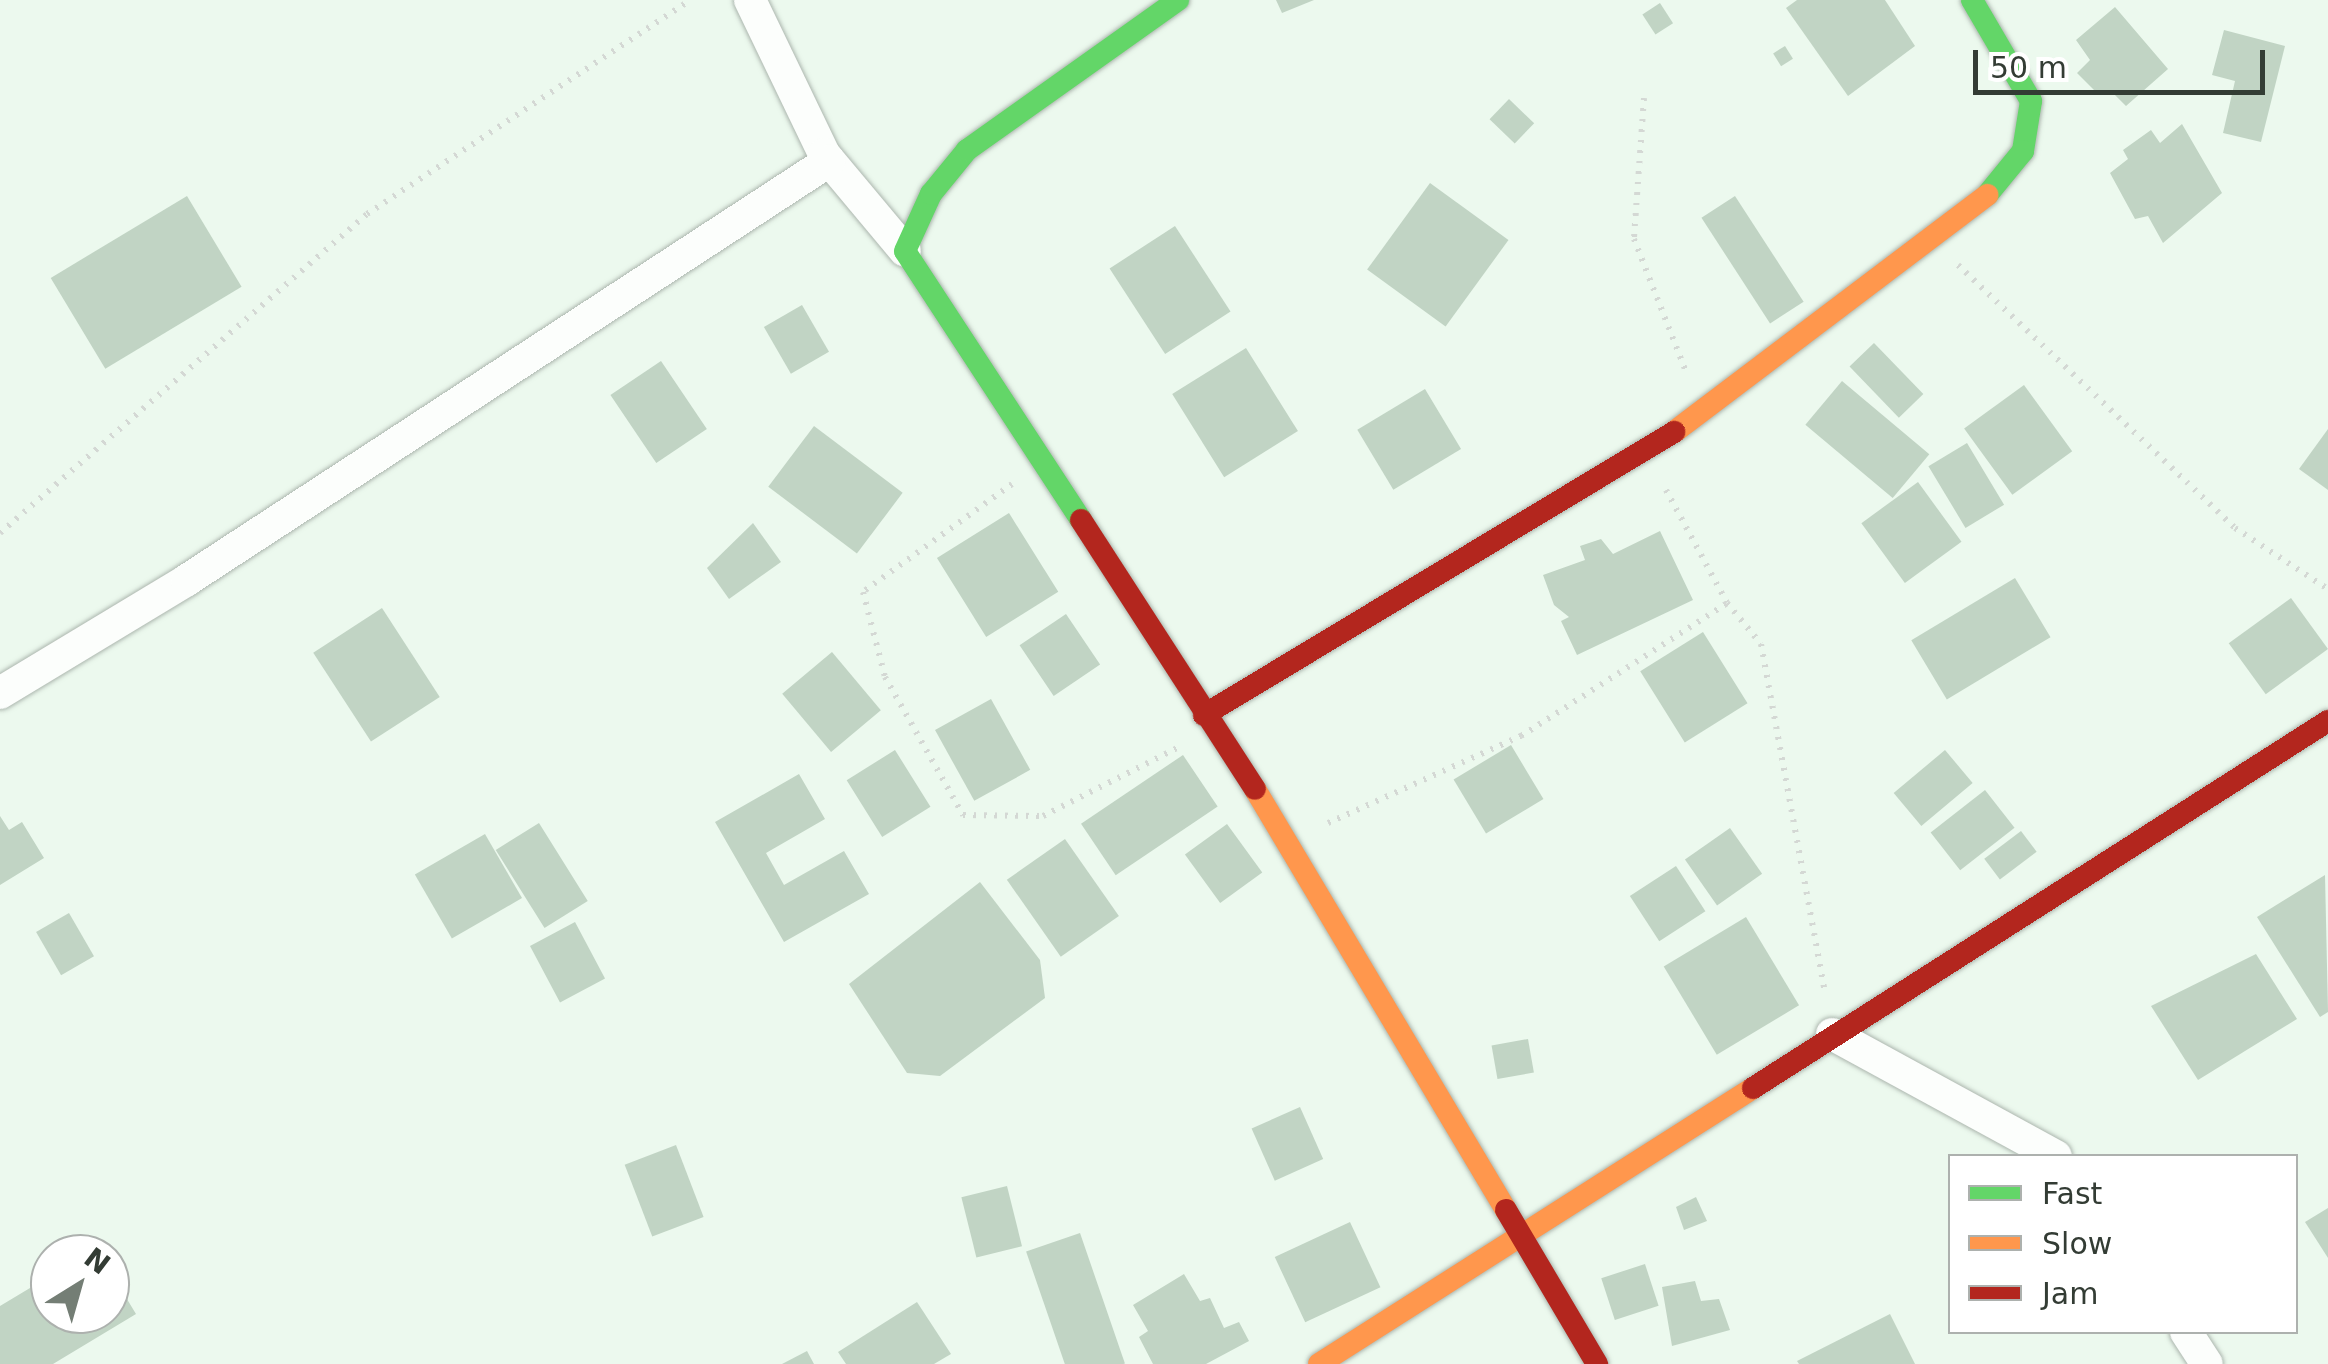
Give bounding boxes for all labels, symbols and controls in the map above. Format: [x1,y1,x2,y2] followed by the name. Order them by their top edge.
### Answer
[1978,30,2270,92] scale bar
[1990,50,2067,85] text: 50 m
[1948,1154,2298,1334] legend
[2042,1176,2102,1211] text: Fast
[2042,1226,2112,1261] text: Slow
[30,1234,130,1334] north arrow
[78,1241,116,1281] text: N
[2042,1276,2098,1311] text: Jam

